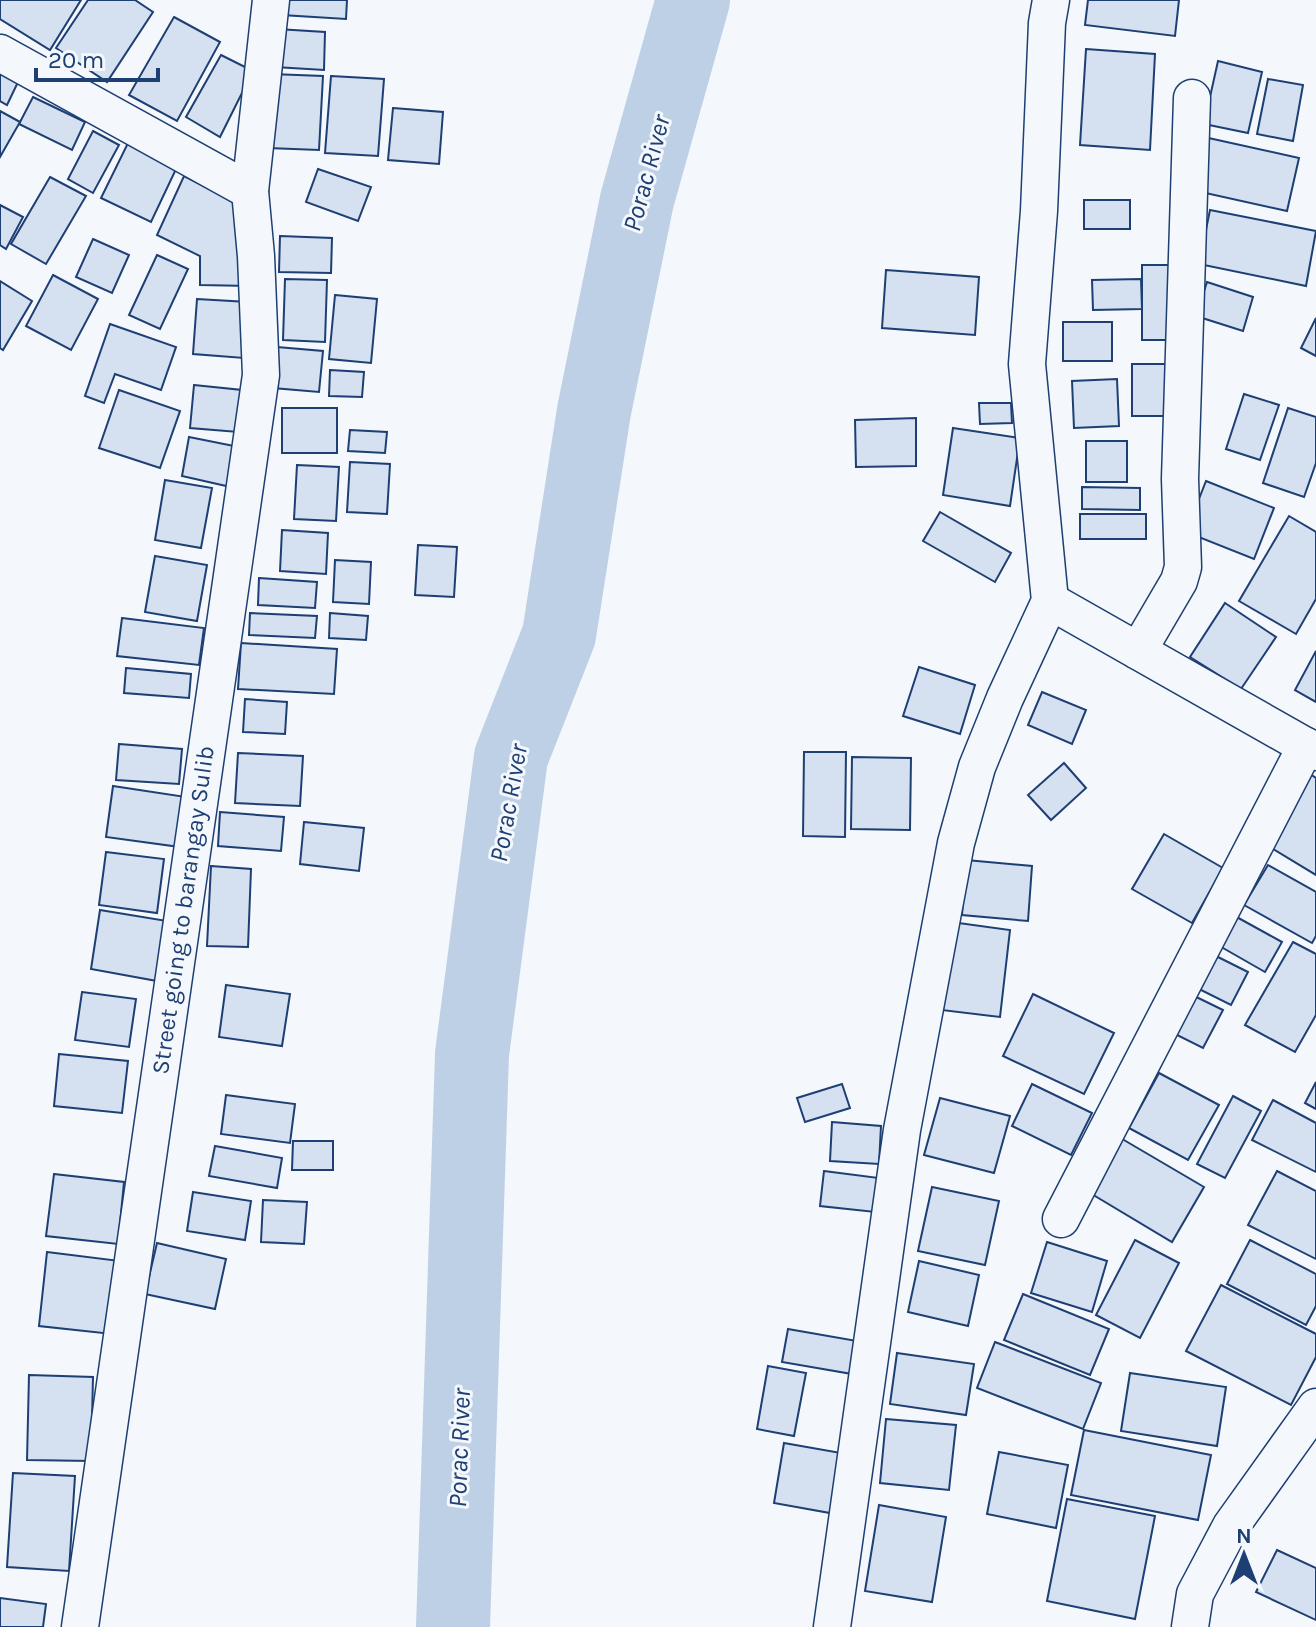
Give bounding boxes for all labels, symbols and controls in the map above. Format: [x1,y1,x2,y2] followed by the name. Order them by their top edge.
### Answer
[36,32,158,82] scale bar
[48,46,104,74] text: 20 m
[616,110,677,235] water label: Porac River
[483,741,534,865] water label: Porac River
[146,744,220,1076] street label: Street going to barangay Sulib
[442,1387,477,1508] water label: Porac River
[1204,1515,1284,1595] north arrow
[1236,1523,1252,1549] text: N

